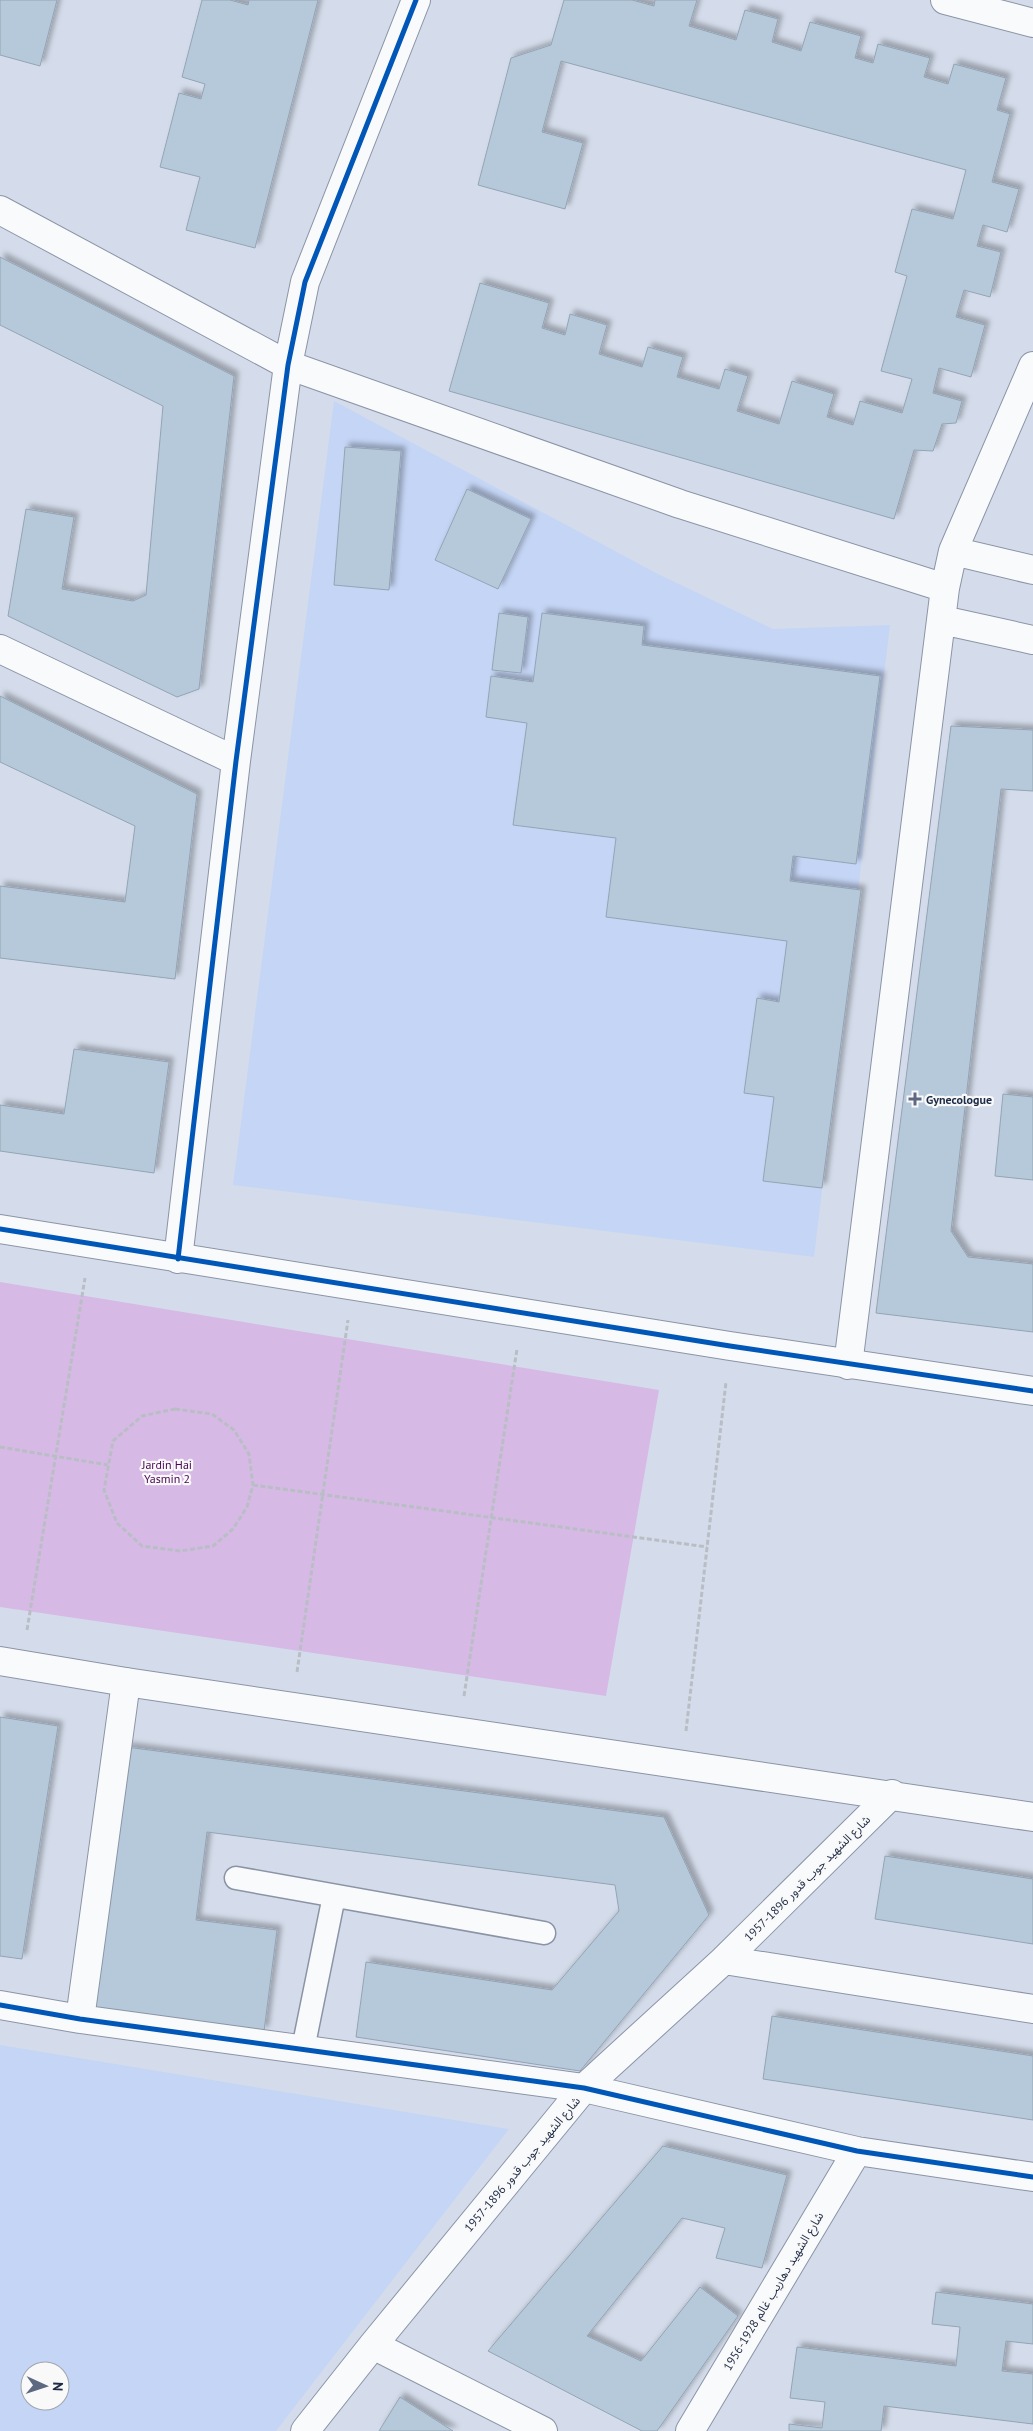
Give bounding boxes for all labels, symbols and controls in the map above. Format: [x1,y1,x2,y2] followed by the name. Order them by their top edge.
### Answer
[908,1092,922,1106] marker: Gynecologue
[926,1092,992,1107] place label: Gynecologue
[141,1457,192,1486] park label: Jardin Hai Yasmin 2
[741,1812,875,1946] street label: شارع الشهيد جوب قدور 1896-1957
[461,2093,585,2236] street label: شارع الشهيد جوب قدور 1896-1957
[720,2209,828,2374] street label: شارع الشهيد دهاريب غالم 1928-1956
[20,2361,70,2411] north arrow
[49,2382,67,2392] text: N

